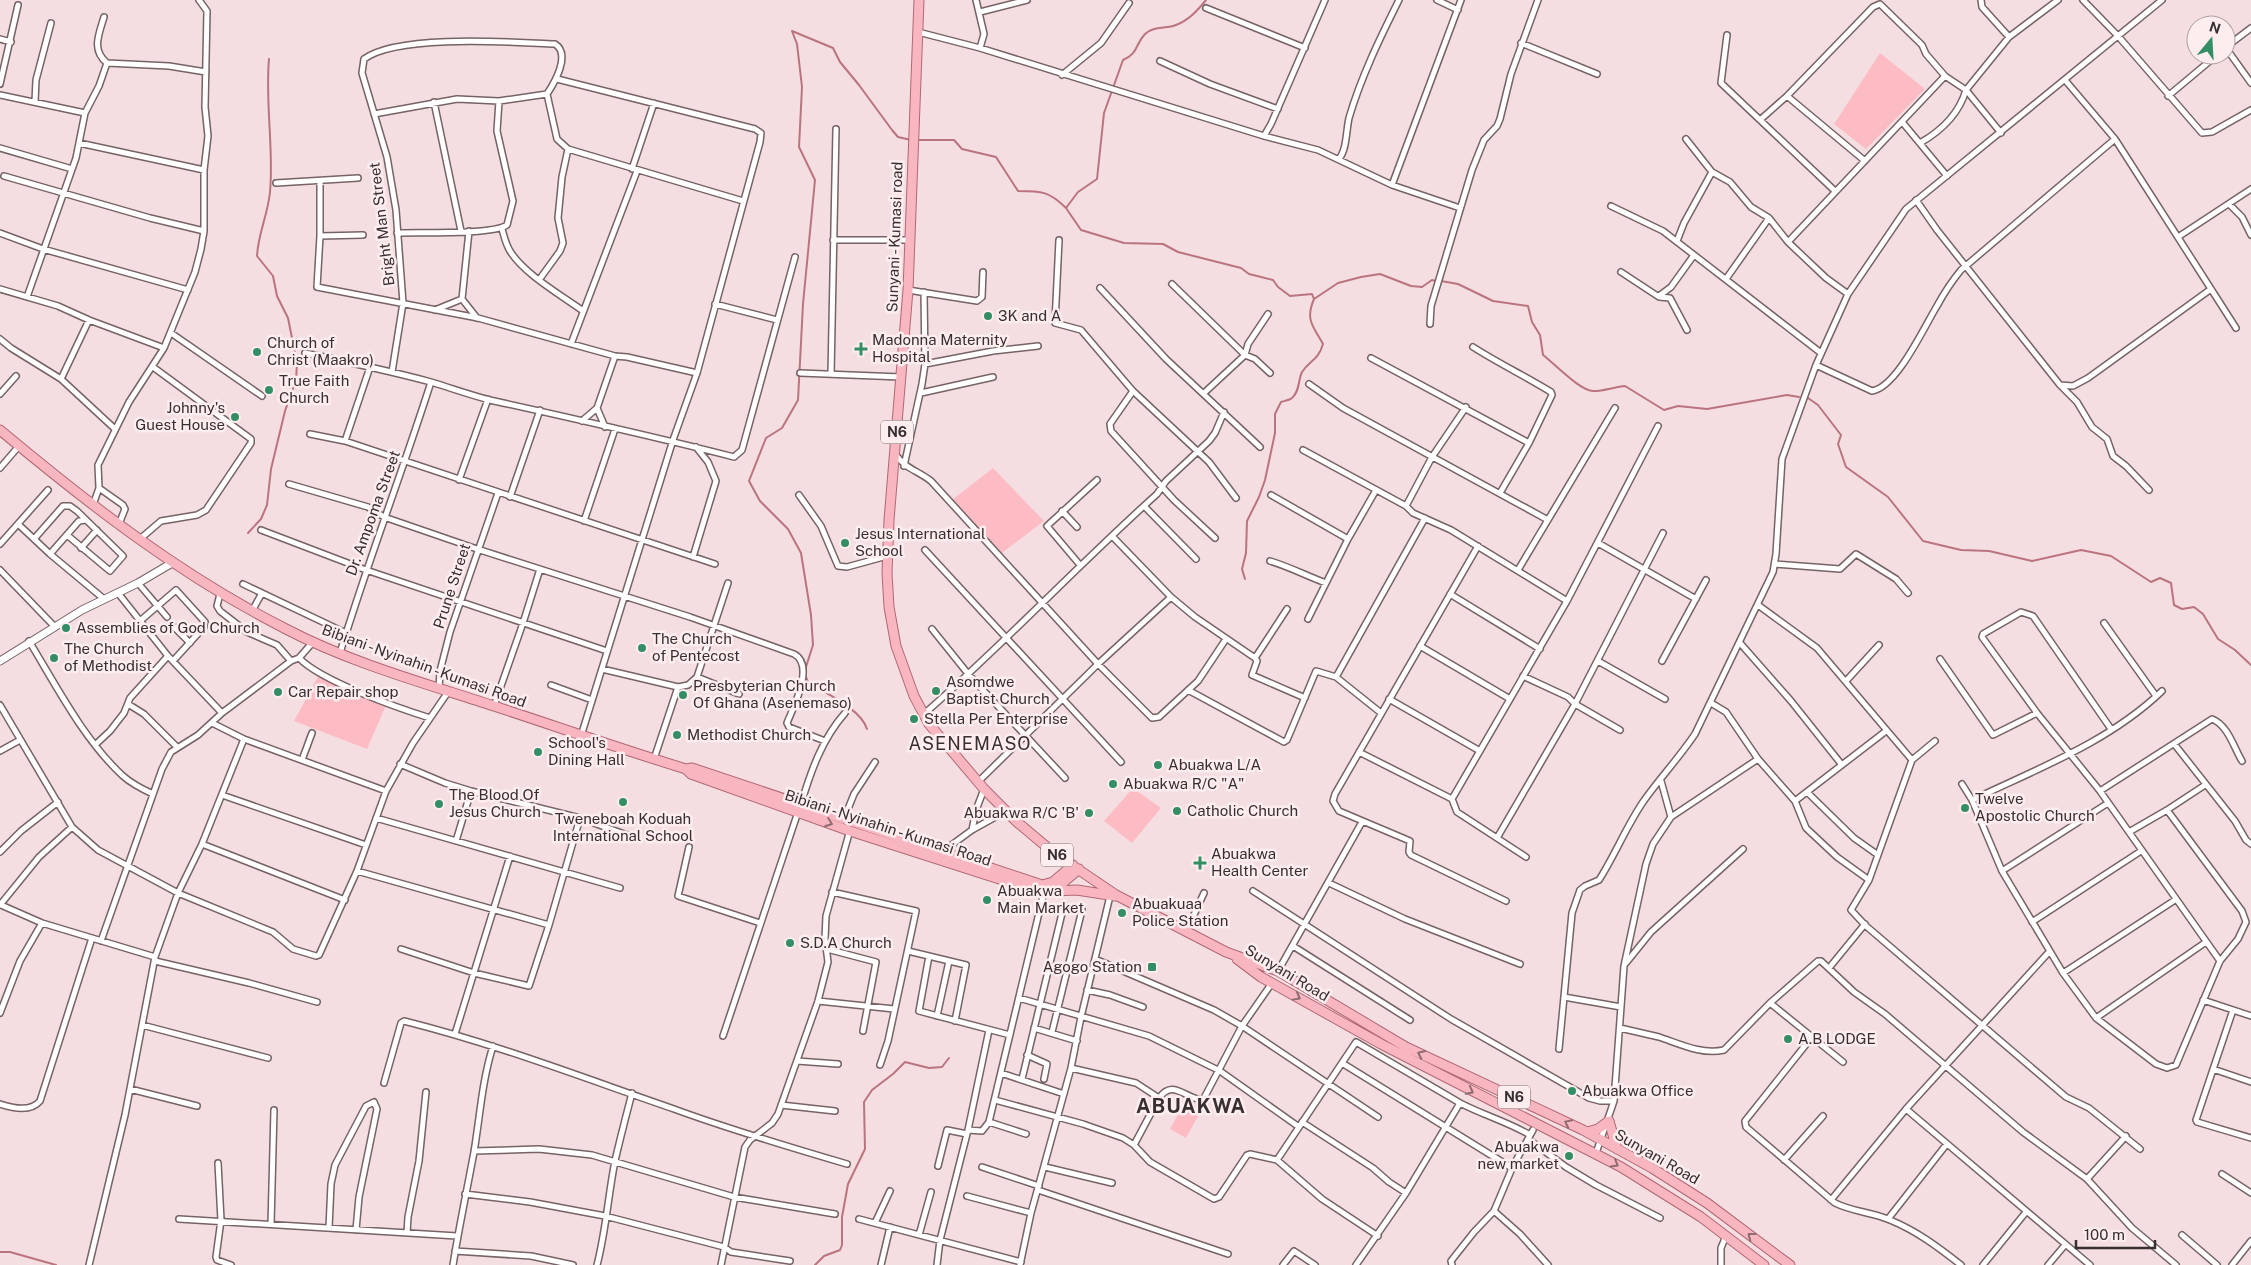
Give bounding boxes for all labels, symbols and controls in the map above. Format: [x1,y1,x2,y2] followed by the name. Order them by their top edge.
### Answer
[2186,15,2236,65] north arrow
[2207,18,2223,37] text: N
[365,161,398,287] street label: Bright Man Street
[883,161,906,313] street label: Sunyani - Kumasi road
[998,307,1062,324] place label: 3K and A
[982,310,994,322] marker: 3K and A
[872,331,1008,365] place label: Madonna Maternity Hospital
[267,334,374,368] place label: Church of Christ (Maakro)
[854,342,868,356] marker: Madonna Maternity Hospital
[251,346,263,358] marker: Church of Christ (Maakro)
[279,372,349,406] place label: True Faith Church
[263,384,275,396] marker: True Faith Church
[135,399,225,433] place label: Johnny's Guest House
[229,411,241,423] marker: Johnny's Guest House
[881,421,913,444] road number: N6
[342,448,403,578] street label: Dr. Ampoma Street
[855,525,985,559] place label: Jesus International School
[839,537,851,549] marker: Jesus International School
[430,541,473,631] street label: Prune Street
[76,619,260,636] place label: Assemblies of God Church
[320,621,529,710] street label: Bibiani - Nyinahin - Kumasi Road
[60,622,72,634] marker: Assemblies of God Church
[652,630,740,664] place label: The Church of Pentecost
[64,640,152,674] place label: The Church of Methodist
[636,642,648,654] marker: The Church of Pentecost
[48,652,60,664] marker: The Church of Methodist
[946,673,1050,707] place label: Asomdwe Baptist Church
[693,677,852,711] place label: Presbyterian Church Of Ghana (Asenemaso)
[288,683,399,700] place label: Car Repair shop
[930,685,942,697] marker: Asomdwe Baptist Church
[272,686,284,698] marker: Car Repair shop
[677,689,689,701] marker: Presbyterian Church Of Ghana (Asenemaso)
[924,710,1068,727] place label: Stella Per Enterprise
[908,713,920,725] marker: Stella Per Enterprise
[687,726,811,743] place label: Methodist Church
[671,729,683,741] marker: Methodist Church
[908,733,1032,754] district label: ASENEMASO
[548,734,625,768] place label: School's Dining Hall
[532,746,544,758] marker: School's Dining Hall
[1168,756,1262,773] place label: Abuakwa L/A
[1152,759,1164,771] marker: Abuakwa L/A
[1123,775,1244,792] place label: Abuakwa R/C "A"
[1107,778,1119,790] marker: Abuakwa R/C "A"
[449,786,541,820] place label: The Blood Of Jesus Church
[783,786,994,869] street label: Bibiani - Nyinahin - Kumasi Road
[1975,790,2095,824] place label: Twelve Apostolic Church
[617,796,629,808] marker: Tweneboah Koduah International School
[433,798,445,810] marker: The Blood Of Jesus Church
[1187,802,1298,819] place label: Catholic Church
[1959,802,1971,814] marker: Twelve Apostolic Church
[963,804,1079,821] place label: Abuakwa R/C 'B'
[1171,805,1183,817] marker: Catholic Church
[1083,807,1095,819] marker: Abuakwa R/C 'B'
[553,810,693,844] place label: Tweneboah Koduah International School
[824,817,833,827] one-way arrow
[1041,844,1073,866] road number: N6
[1211,845,1308,879] place label: Abuakwa Health Center
[1193,856,1207,870] marker: Abuakwa Health Center
[997,882,1084,916] place label: Abuakwa Main Market
[981,894,993,906] marker: Abuakwa Main Market
[1132,895,1228,929] place label: Abuakuaa Police Station
[1116,907,1128,919] marker: Abuakuaa Police Station
[800,934,892,951] place label: S.D.A Church
[784,937,796,949] marker: S.D.A Church
[1242,941,1332,1004] street label: Sunyani Road
[1043,958,1142,975] place label: Agogo Station
[1146,961,1158,973] marker: Agogo Station
[1291,991,1300,1001] one-way arrow
[1798,1030,1876,1047] place label: A.B LODGE
[1782,1033,1794,1045] marker: A.B LODGE
[1417,1049,1426,1060] one-way arrow
[1582,1082,1693,1099] place label: Abuakwa Office
[1465,1085,1474,1095] one-way arrow
[1566,1085,1578,1097] marker: Abuakwa Office
[1498,1086,1530,1108] road number: N6
[1136,1094,1246,1118] district label: ABUAKWA
[1564,1119,1573,1129] one-way arrow
[1612,1125,1703,1188] street label: Sunyani Road
[1477,1138,1559,1172] place label: Abuakwa new market
[1563,1150,1575,1162] marker: Abuakwa new market
[1610,1157,1619,1167] one-way arrow
[2076,1218,2155,1250] scale bar
[2084,1226,2125,1243] text: 100 m
[1748,1233,1757,1241] one-way arrow

